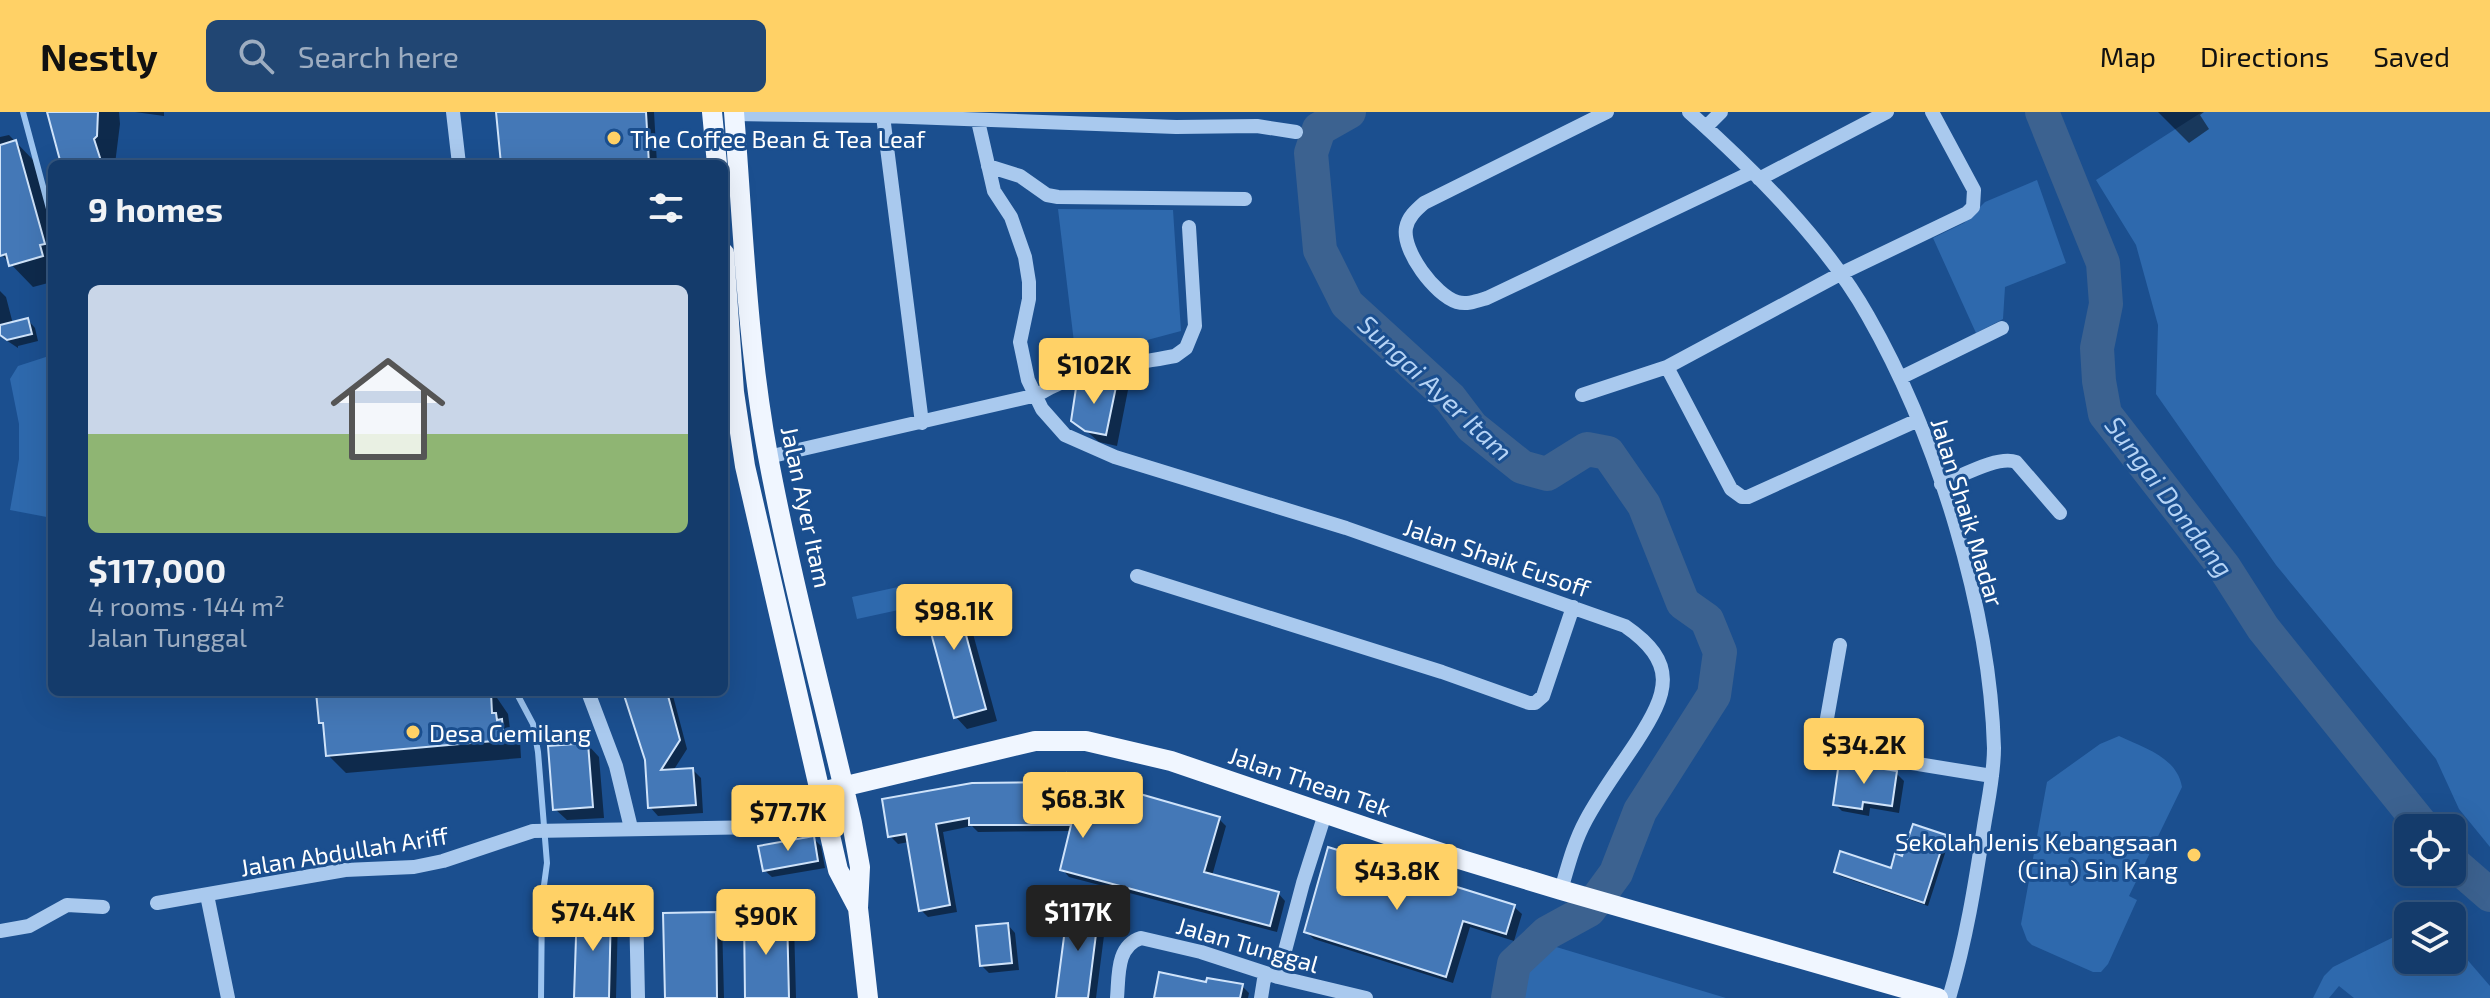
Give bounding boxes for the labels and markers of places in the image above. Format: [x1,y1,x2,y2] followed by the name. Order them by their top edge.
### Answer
[630,124,926,153] place label: The Coffee Bean & Tea Leaf
[605,129,623,147] marker: The Coffee Bean & Tea Leaf
[1038,338,1150,406] pin: $102K
[889,584,1019,652] pin: $98.1K
[429,718,591,747] place label: Desa Gemilang
[1799,718,1929,786] pin: $34.2K
[404,723,422,741] marker: Desa Gemilang
[1018,772,1148,840] pin: $68.3K
[723,785,853,853] pin: $77.7K
[1895,827,2178,884] place label: Sekolah Jenis Kebangsaan (Cina) Sin Kang
[1332,844,1462,912] pin: $43.8K
[2185,846,2203,864] marker: Sekolah Jenis Kebangsaan (Cina) Sin Kang
[528,885,658,953] pin: $74.4K
[1022,885,1134,953] pin: $117K
[719,889,813,957] pin: $90K

